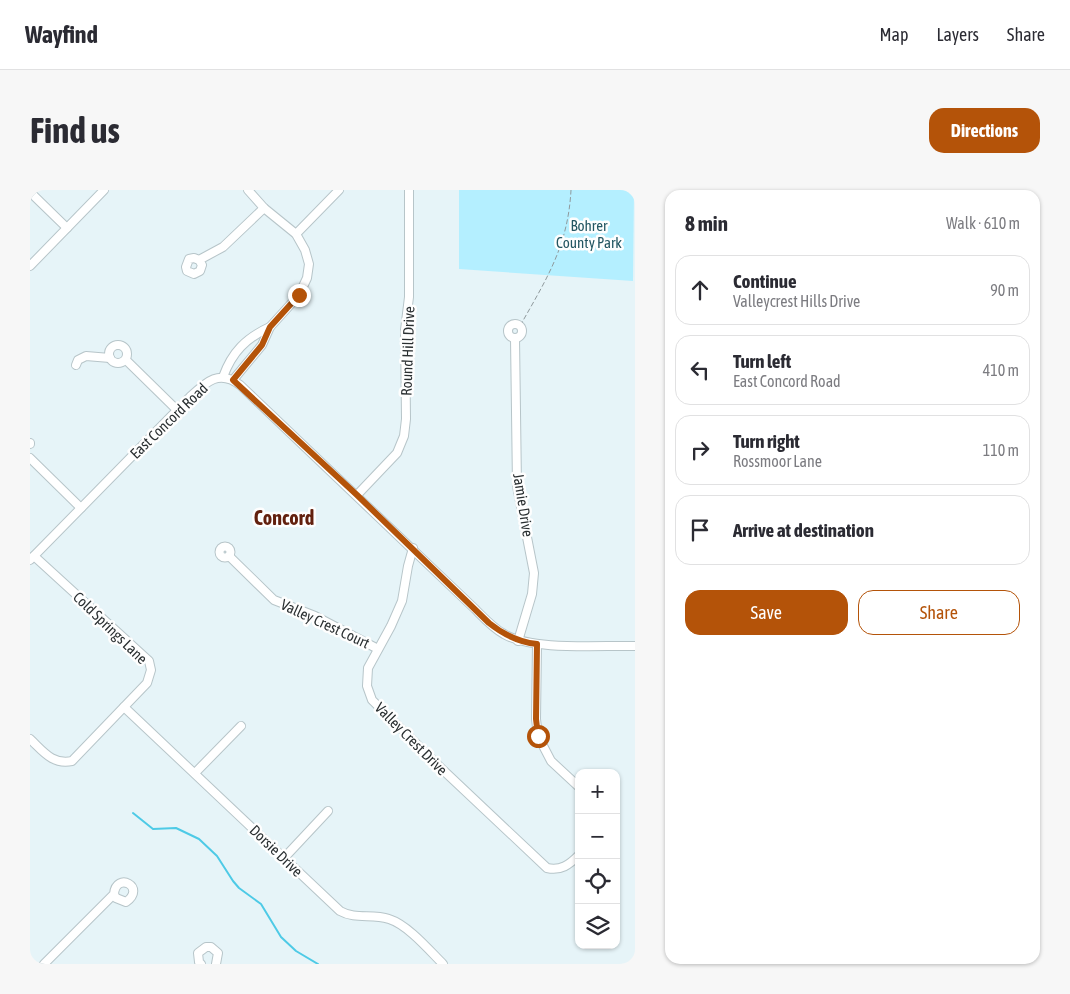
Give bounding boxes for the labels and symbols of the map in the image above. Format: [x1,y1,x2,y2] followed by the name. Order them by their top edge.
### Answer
[556,217,622,251] park label: Bohrer County Park
[288,284,311,307] route end
[397,306,418,396] street label: Round Hill Drive
[126,379,211,462] street label: East Concord Road
[510,472,537,538] street label: Jamie Drive
[254,506,314,529] district label: Concord
[70,588,151,667] street label: Cold Springs Lane
[278,596,372,652] street label: Valley Crest Court
[372,699,451,778] street label: Valley Crest Drive
[527,725,550,748] route start
[246,821,306,880] street label: Dorsie Drive

